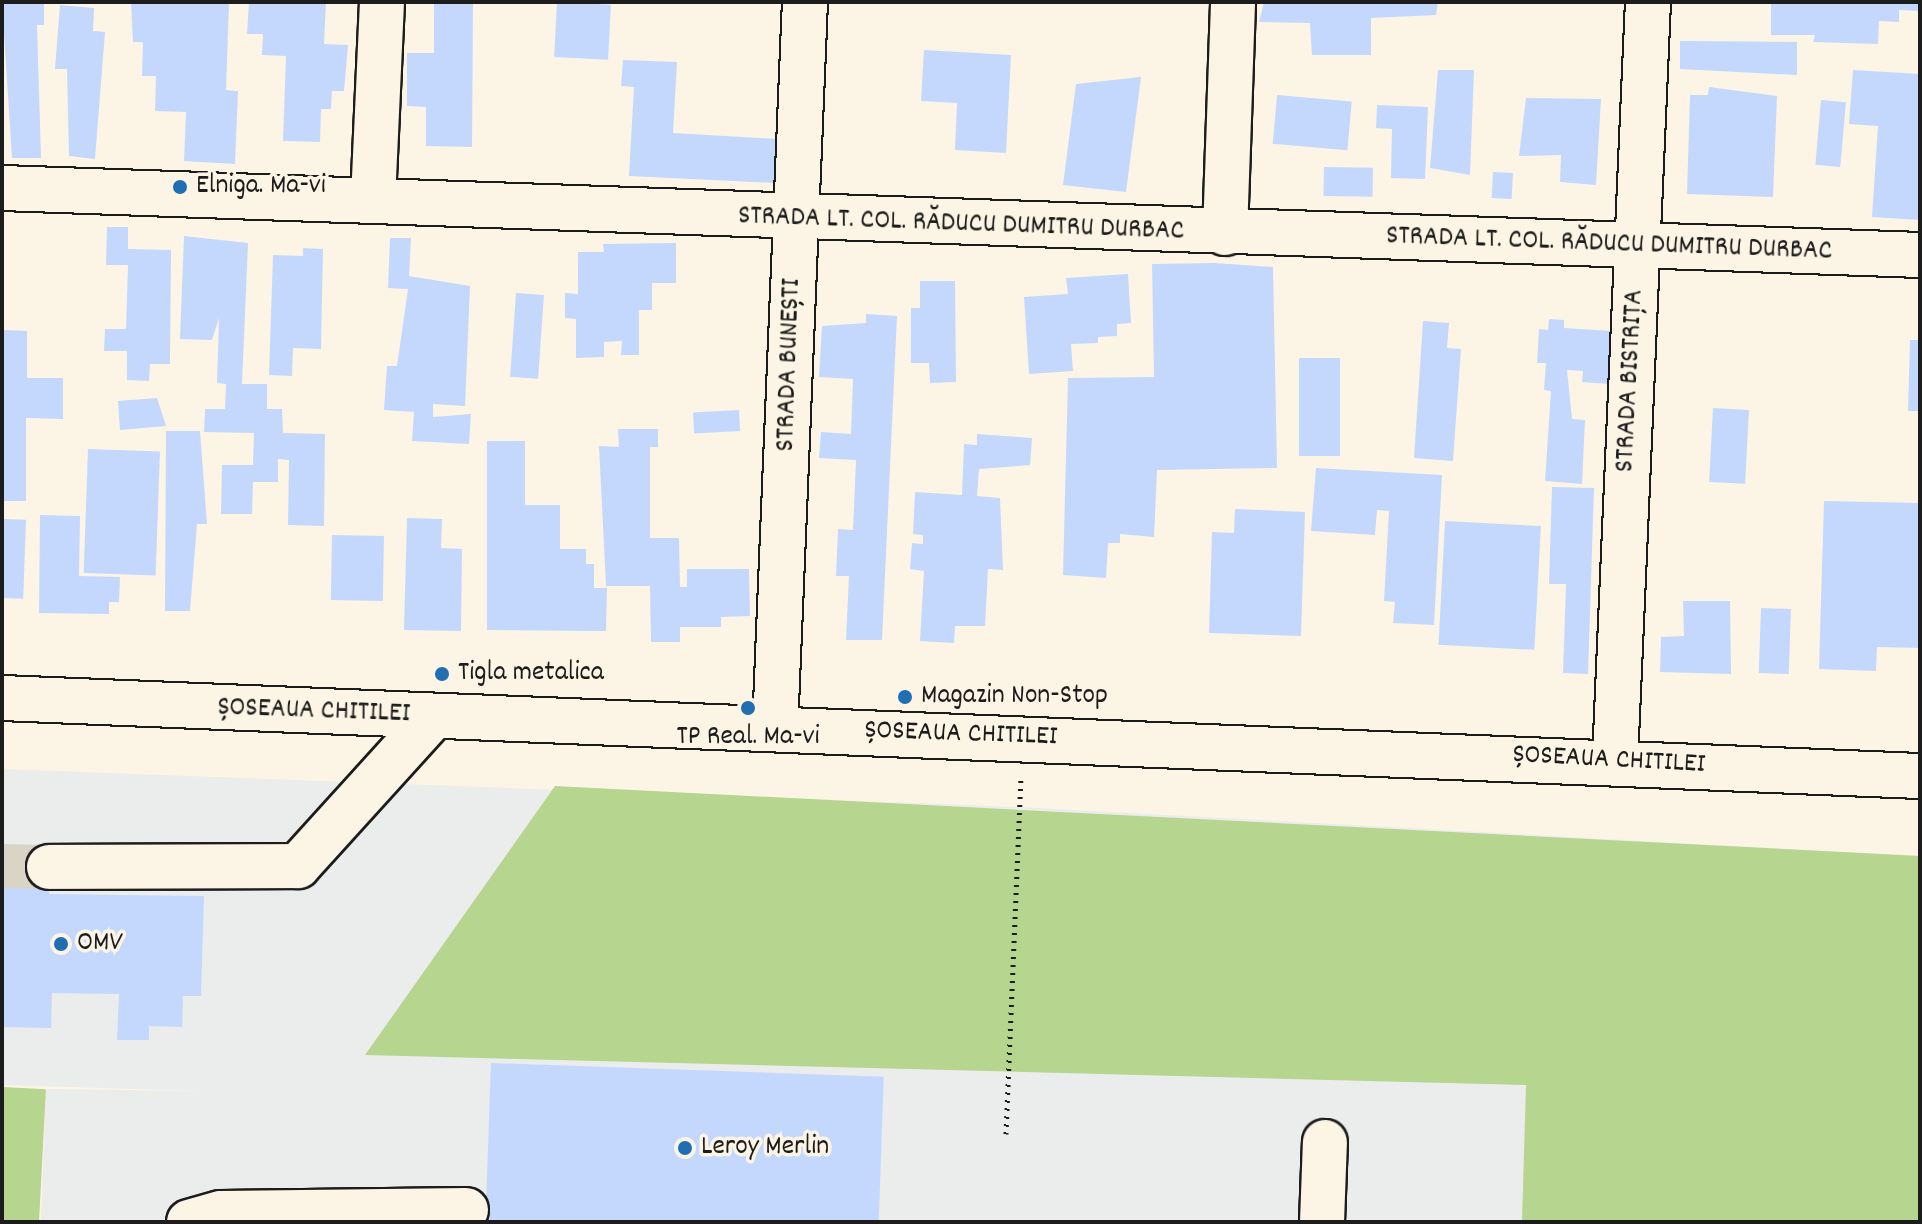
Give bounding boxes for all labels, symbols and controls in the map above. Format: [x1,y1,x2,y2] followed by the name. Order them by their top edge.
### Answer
[196,170,326,204] place label: Elniga. Ma-vi
[171,178,189,196] marker: Elniga. Ma-vi
[737,200,1185,250] street label: STRADA LT. COL. RĂDUCU DUMITRU DURBAC
[1385,220,1833,270] street label: STRADA LT. COL. RĂDUCU DUMITRU DURBAC
[770,278,810,452] street label: STRADA BUNEȘTI
[1609,289,1653,473] street label: STRADA BISTRIȚA
[458,657,604,691] place label: Tigla metalica
[433,665,451,683] marker: Tigla metalica
[921,680,1108,714] place label: Magazin Non-Stop
[896,688,914,706] marker: Magazin Non-Stop
[217,692,411,732] street label: ȘOSEAUA CHITILEI
[739,699,757,717] marker: TP Real. Ma-vi
[864,715,1058,755] street label: ȘOSEAUA CHITILEI
[676,721,820,755] place label: TP Real. Ma-vi
[1512,739,1706,783] street label: ȘOSEAUA CHITILEI
[77,927,123,961] place label: OMV
[52,935,70,953] marker: OMV
[701,1131,829,1165] place label: Leroy Merlin
[676,1139,694,1157] marker: Leroy Merlin

